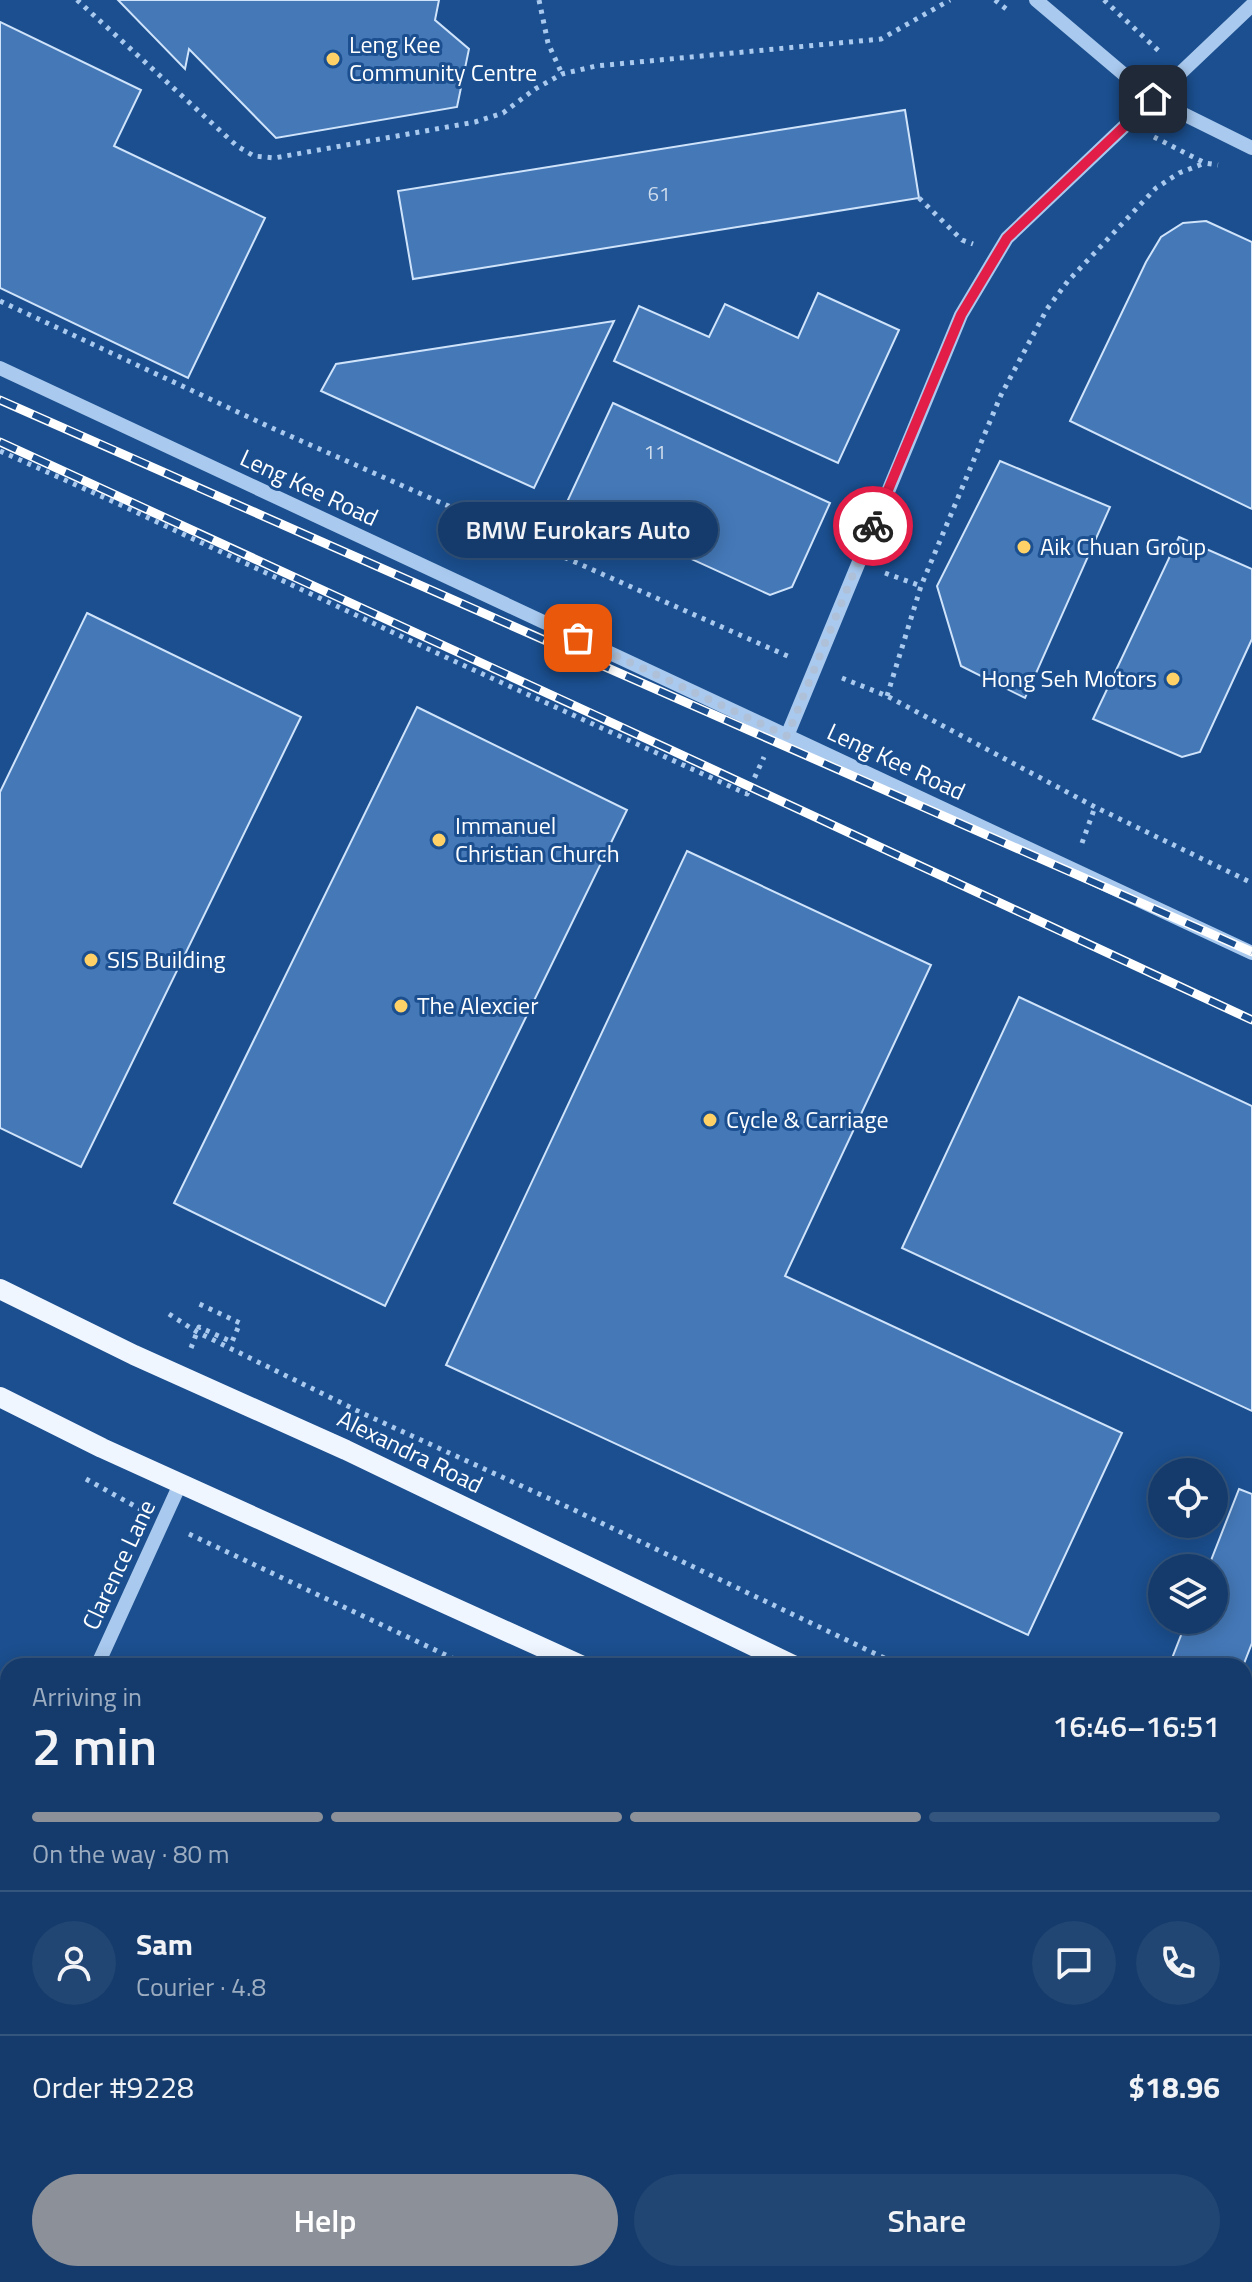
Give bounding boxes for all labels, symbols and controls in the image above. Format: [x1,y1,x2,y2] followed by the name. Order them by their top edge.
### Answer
[349,26,537,90] place label: Leng Kee Community Centre
[324,50,342,68] marker: Leng Kee Community Centre
[1119,65,1187,133] pin
[1131,77,1175,121] icon: home
[648,178,670,209] house number: 61
[644,436,666,467] house number: 11
[234,439,384,535] street label: Leng Kee Road
[833,486,913,566] courier
[438,502,718,558] callout: BMW Eurokars Auto
[851,504,895,548] icon: bike
[465,510,691,549] text: BMW Eurokars Auto
[1040,528,1206,564] place label: Aik Chuan Group
[1015,538,1033,556] marker: Aik Chuan Group
[544,604,612,672] pin
[556,616,600,660] icon: bag
[981,660,1157,696] place label: Hong Seh Motors
[1164,670,1182,688] marker: Hong Seh Motors
[821,713,971,809] street label: Leng Kee Road
[455,807,620,871] place label: Immanuel Christian Church
[430,831,448,849] marker: Immanuel Christian Church
[107,941,226,977] place label: SIS Building
[82,951,100,969] marker: SIS Building
[417,987,539,1023] place label: The Alexcier
[392,997,410,1015] marker: The Alexcier
[726,1101,889,1137] place label: Cycle & Carriage
[701,1111,719,1129] marker: Cycle & Carriage
[332,1400,489,1502] street label: Alexandra Road
[1148,1458,1228,1634] map controls
[1148,1458,1228,1538] button: locate
[72,1494,164,1636] street label: Clarence Lane
[1148,1554,1228,1634] button: layers
[32,1677,142,1716] text: Arriving in
[1053,1703,1220,1749] text: 16:46–16:51
[32,1706,157,1785] text: 2 min
[32,1834,230,1873] text: On the way · 80 m
[32,1921,116,2005] button: person
[136,1921,193,1967] text: Sam
[1032,1921,1116,2005] button: chat
[1136,1921,1220,2005] button: phone
[136,1967,266,2006] text: Courier · 4.8
[32,2064,194,2110] text: Order #9228
[1128,2064,1220,2110] text: $18.96
[32,2174,618,2266] button: Help
[634,2174,1220,2266] button: Share

